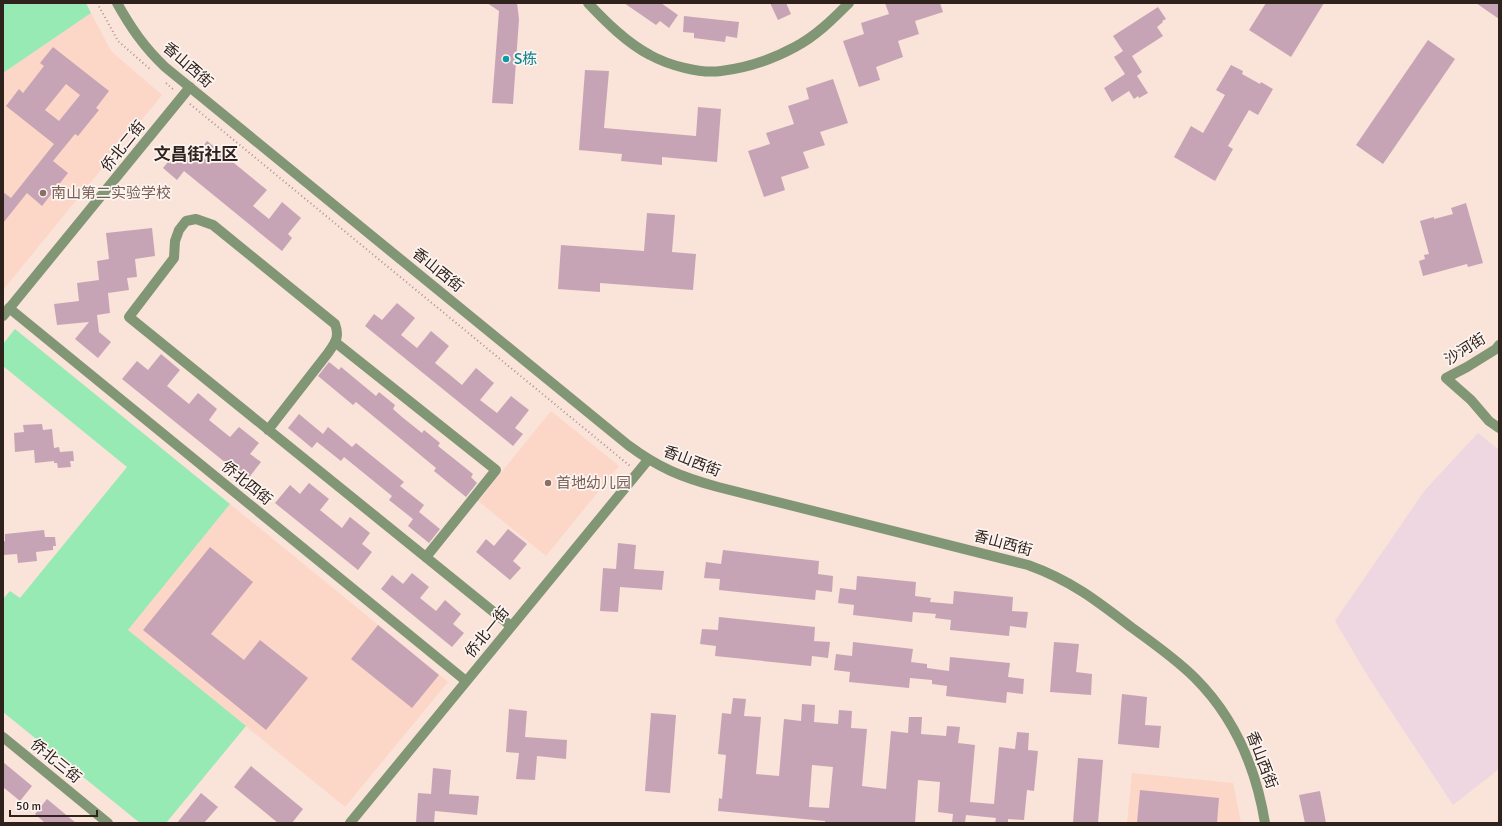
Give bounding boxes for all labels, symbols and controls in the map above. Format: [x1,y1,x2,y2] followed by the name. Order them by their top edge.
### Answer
[159,39,217,91] street label: 香山西街
[514,50,537,68] place label: S栋
[501,54,511,64] marker: S栋
[97,117,149,175] street label: 侨北二街
[154,144,239,165] district label: 文昌街社区
[51,184,171,202] place label: 南山第二实验学校
[38,188,48,198] marker: 南山第二实验学校
[409,244,467,296] street label: 香山西街
[1441,329,1489,369] street label: 沙河街
[661,442,723,480] street label: 香山西街
[218,457,276,509] street label: 侨北四街
[556,474,631,492] place label: 首地幼儿园
[543,478,553,488] marker: 首地幼儿园
[972,527,1034,559] street label: 香山西街
[461,603,513,661] street label: 侨北一街
[1243,729,1281,791] street label: 香山西街
[27,735,85,787] street label: 侨北三街
[10,792,97,818] scale bar
[16,799,41,814] text: 50 m

